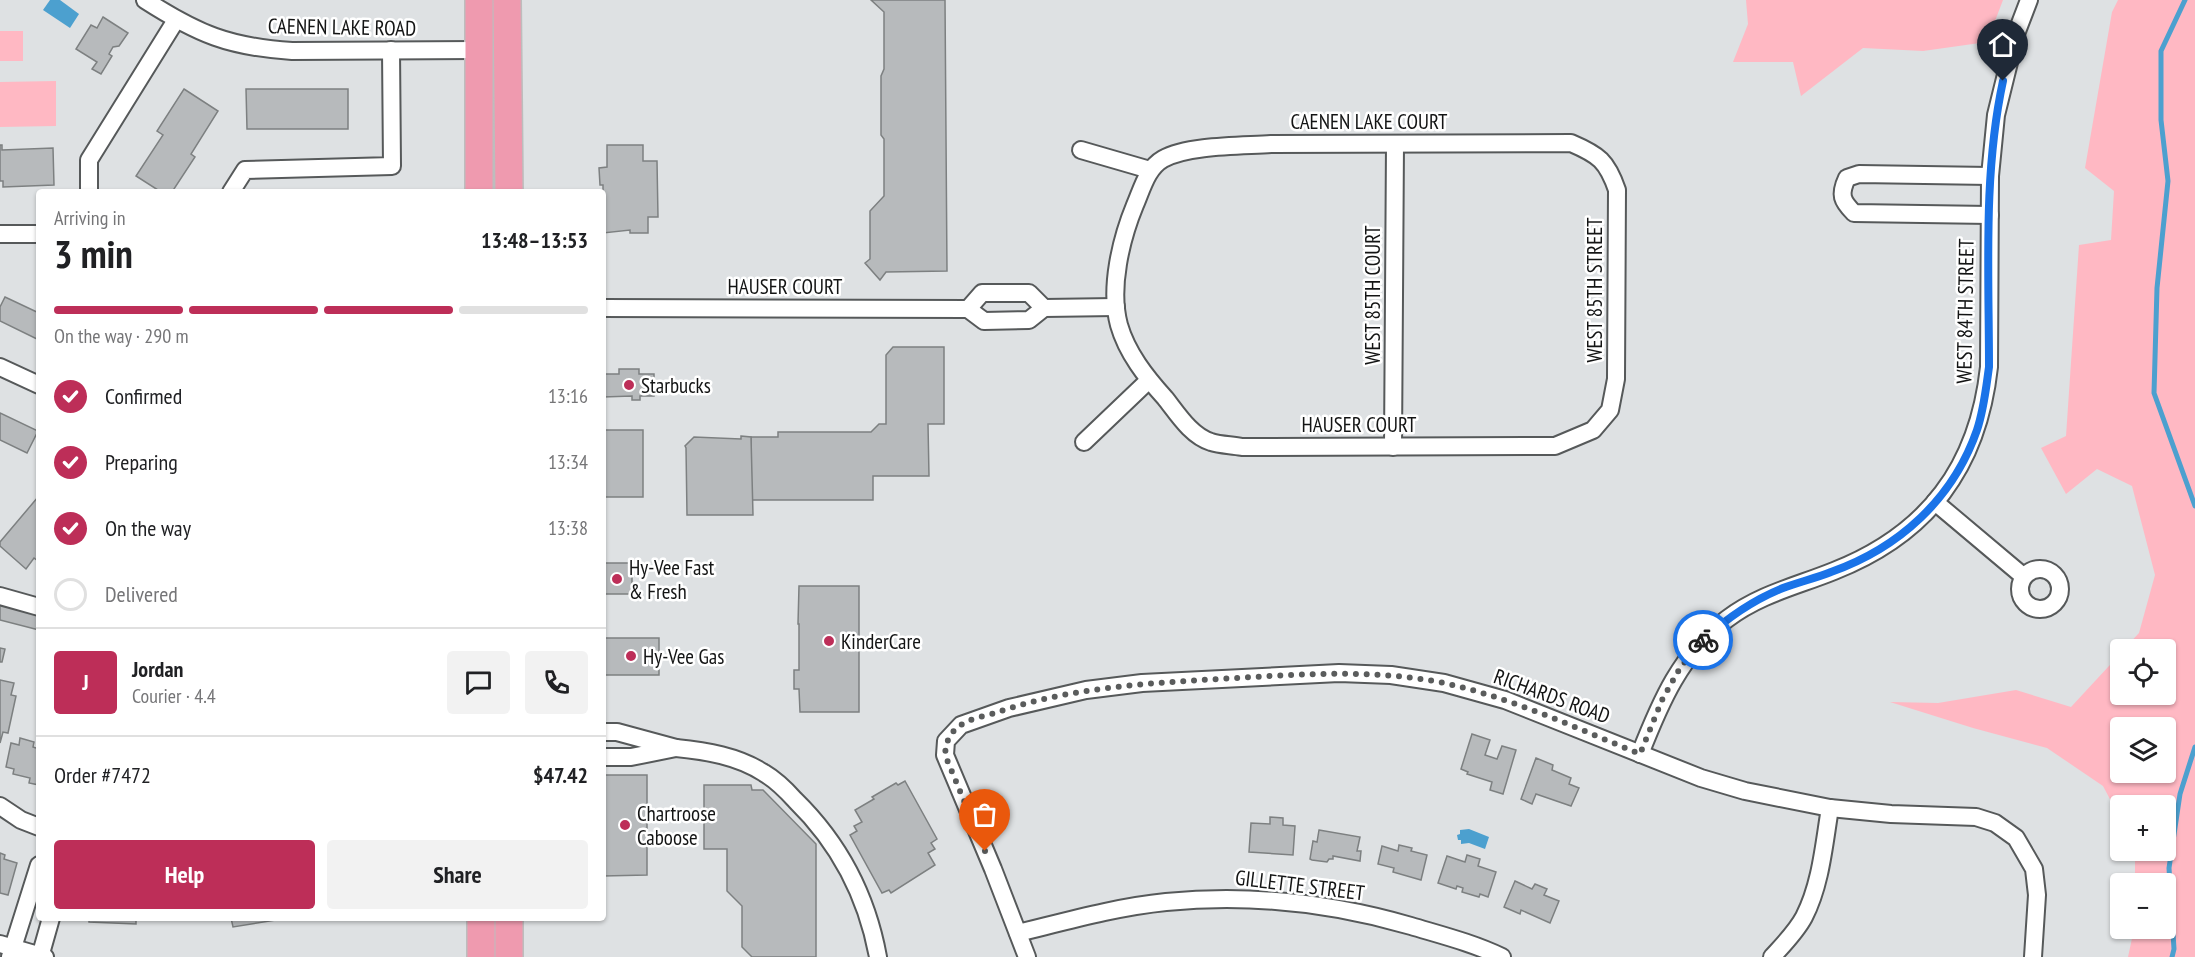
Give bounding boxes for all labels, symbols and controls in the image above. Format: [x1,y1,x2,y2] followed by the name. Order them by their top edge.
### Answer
[268,12,416,42] street label: CAENEN LAKE ROAD
[1977,19,2028,81] pin
[1986,28,2019,61] icon: home
[1291,108,1448,135] street label: CAENEN LAKE COURT
[54,205,126,231] text: Arriving in
[1581,217,1608,363] street label: WEST 85TH STREET
[1359,225,1386,365] street label: WEST 85TH COURT
[481,226,588,254] text: 13:48–13:53
[54,228,133,279] text: 3 min
[1950,238,1980,384] street label: WEST 84TH STREET
[728,273,843,300] street label: HAUSER COURT
[54,323,189,349] text: On the way · 290 m
[641,372,711,399] place label: Starbucks
[622,378,636,392] marker: Starbucks
[54,380,87,413] icon: check
[105,382,182,410] text: Confirmed
[548,383,588,409] text: 13:16
[1302,411,1417,438] street label: HAUSER COURT
[54,446,87,479] icon: check
[105,448,178,476] text: Preparing
[548,449,588,475] text: 13:34
[54,512,87,545] icon: check
[105,514,191,542] text: On the way
[548,515,588,541] text: 13:38
[629,554,715,605] place label: Hy-Vee Fast & Fresh
[610,572,624,586] marker: Hy-Vee Fast & Fresh
[105,580,178,608] text: Delivered
[1673,610,1733,670] courier
[1687,624,1720,657] icon: bike
[841,628,921,655] place label: KinderCare
[822,634,836,648] marker: KinderCare
[2110,639,2176,939] map controls
[2110,639,2176,705] button: locate
[643,643,724,670] place label: Hy-Vee Gas
[624,649,638,663] marker: Hy-Vee Gas
[447,651,510,714] button: chat
[525,651,588,714] button: phone
[132,655,183,683] text: Jordan
[1490,662,1614,730] street label: RICHARDS ROAD
[82,668,89,696] text: J
[132,683,216,709] text: Courier · 4.4
[2110,717,2176,783] button: layers
[54,761,151,789] text: Order #7472
[533,761,588,789] text: $47.42
[959,789,1010,851] pin
[2110,795,2176,861] button: +
[968,798,1001,831] icon: bag
[637,800,716,851] place label: Chartroose Caboose
[618,818,632,832] marker: Chartroose Caboose
[54,840,315,909] button: Help
[327,840,588,909] button: Share
[1234,864,1367,906] street label: GILLETTE STREET
[2110,873,2176,939] button: −

